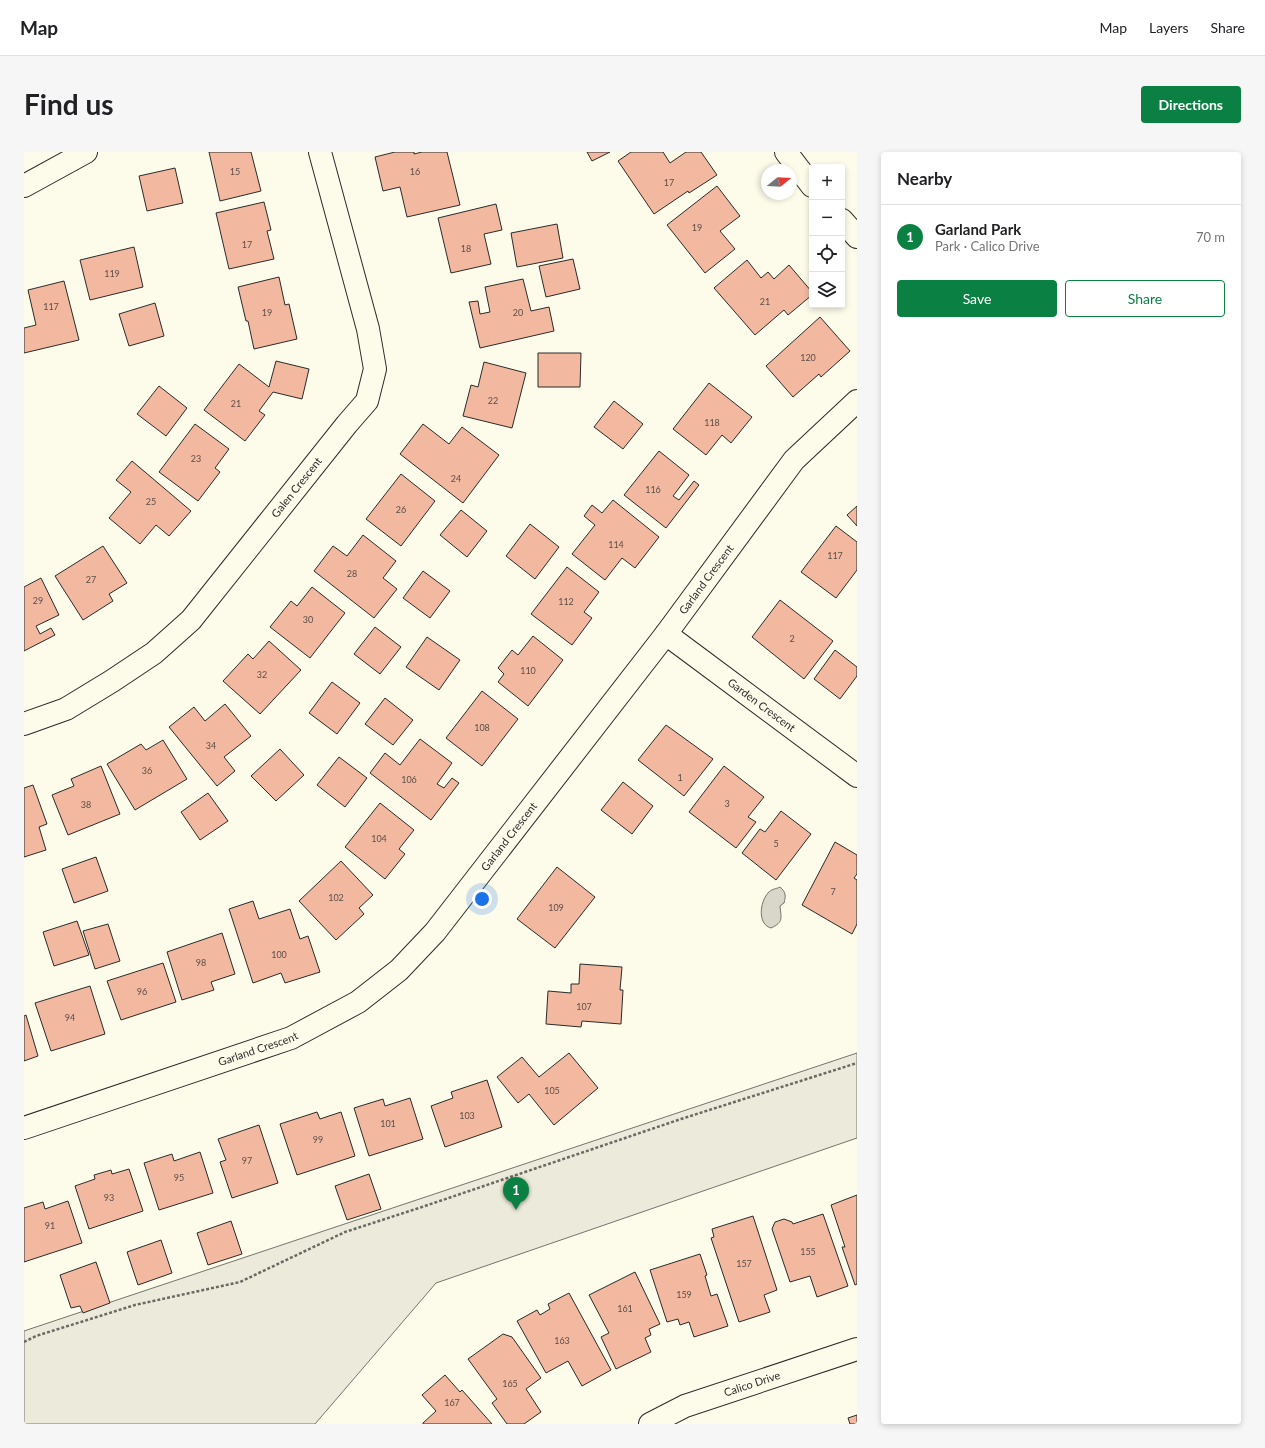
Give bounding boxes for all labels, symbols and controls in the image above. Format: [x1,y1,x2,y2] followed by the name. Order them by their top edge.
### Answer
[20,16,58,39] text: Map
[1099,19,1127,36] text: Map
[1149,19,1189,36] text: Layers
[1211,19,1245,36] text: Share
[1141,86,1241,123] button: Directions
[24,87,114,121] text: Find us
[761,164,797,200] north arrow
[809,164,845,308] map controls
[809,164,845,200] button: +
[230,166,240,177] house number: 15
[410,166,420,177] house number: 16
[897,168,952,189] text: Nearby
[664,177,674,188] house number: 17
[809,200,845,236] button: −
[935,220,1021,238] text: Garland Park
[692,222,702,233] house number: 19
[906,229,914,245] text: 1
[1196,229,1225,245] text: 70 m
[809,236,845,272] button: locate
[935,238,1040,254] text: Park · Calico Drive
[242,239,252,250] house number: 17
[461,243,471,254] house number: 18
[104,268,120,279] house number: 119
[809,272,845,308] button: layers
[897,280,1057,317] button: Save
[1065,280,1225,317] button: Share
[760,296,770,307] house number: 21
[43,301,59,312] house number: 117
[262,307,272,318] house number: 19
[513,307,523,318] house number: 20
[800,352,816,363] house number: 120
[488,395,498,406] house number: 22
[231,398,241,409] house number: 21
[704,417,720,428] house number: 118
[191,453,201,464] house number: 23
[268,454,324,520] street label: Galen Crescent
[451,473,461,484] house number: 24
[645,484,661,495] house number: 116
[146,496,156,507] house number: 25
[396,504,406,515] house number: 26
[608,539,624,550] house number: 114
[676,542,736,617] street label: Garland Crescent
[827,550,843,561] house number: 117
[347,568,357,579] house number: 28
[86,574,96,585] house number: 27
[33,595,43,606] house number: 29
[558,596,574,607] house number: 112
[303,614,313,625] house number: 30
[789,633,795,644] house number: 2
[520,665,536,676] house number: 110
[257,669,267,680] house number: 32
[725,675,798,734] street label: Garden Crescent
[474,722,490,733] house number: 108
[206,740,216,751] house number: 34
[142,765,152,776] house number: 36
[677,772,683,783] house number: 1
[401,774,417,785] house number: 106
[724,798,730,809] house number: 3
[81,799,91,810] house number: 38
[478,799,539,873] street label: Garland Crescent
[371,833,387,844] house number: 104
[773,838,779,849] house number: 5
[830,886,836,897] house number: 7
[472,889,492,909] your location
[328,892,344,903] house number: 102
[548,902,564,913] house number: 109
[271,949,287,960] house number: 100
[196,957,206,968] house number: 98
[137,986,147,997] house number: 96
[576,1001,592,1012] house number: 107
[65,1012,75,1023] house number: 94
[216,1029,300,1068] street label: Garland Crescent
[544,1085,560,1096] house number: 105
[459,1110,475,1121] house number: 103
[380,1118,396,1129] house number: 101
[313,1134,323,1145] house number: 99
[242,1155,252,1166] house number: 97
[174,1172,184,1183] house number: 95
[503,1177,529,1210] pin: 1
[104,1192,114,1203] house number: 93
[45,1220,55,1231] house number: 91
[800,1246,816,1257] house number: 155
[736,1258,752,1269] house number: 157
[676,1289,692,1300] house number: 159
[617,1303,633,1314] house number: 161
[554,1335,570,1346] house number: 163
[722,1368,782,1399] street label: Calico Drive
[502,1378,518,1389] house number: 165
[444,1397,460,1408] house number: 167

